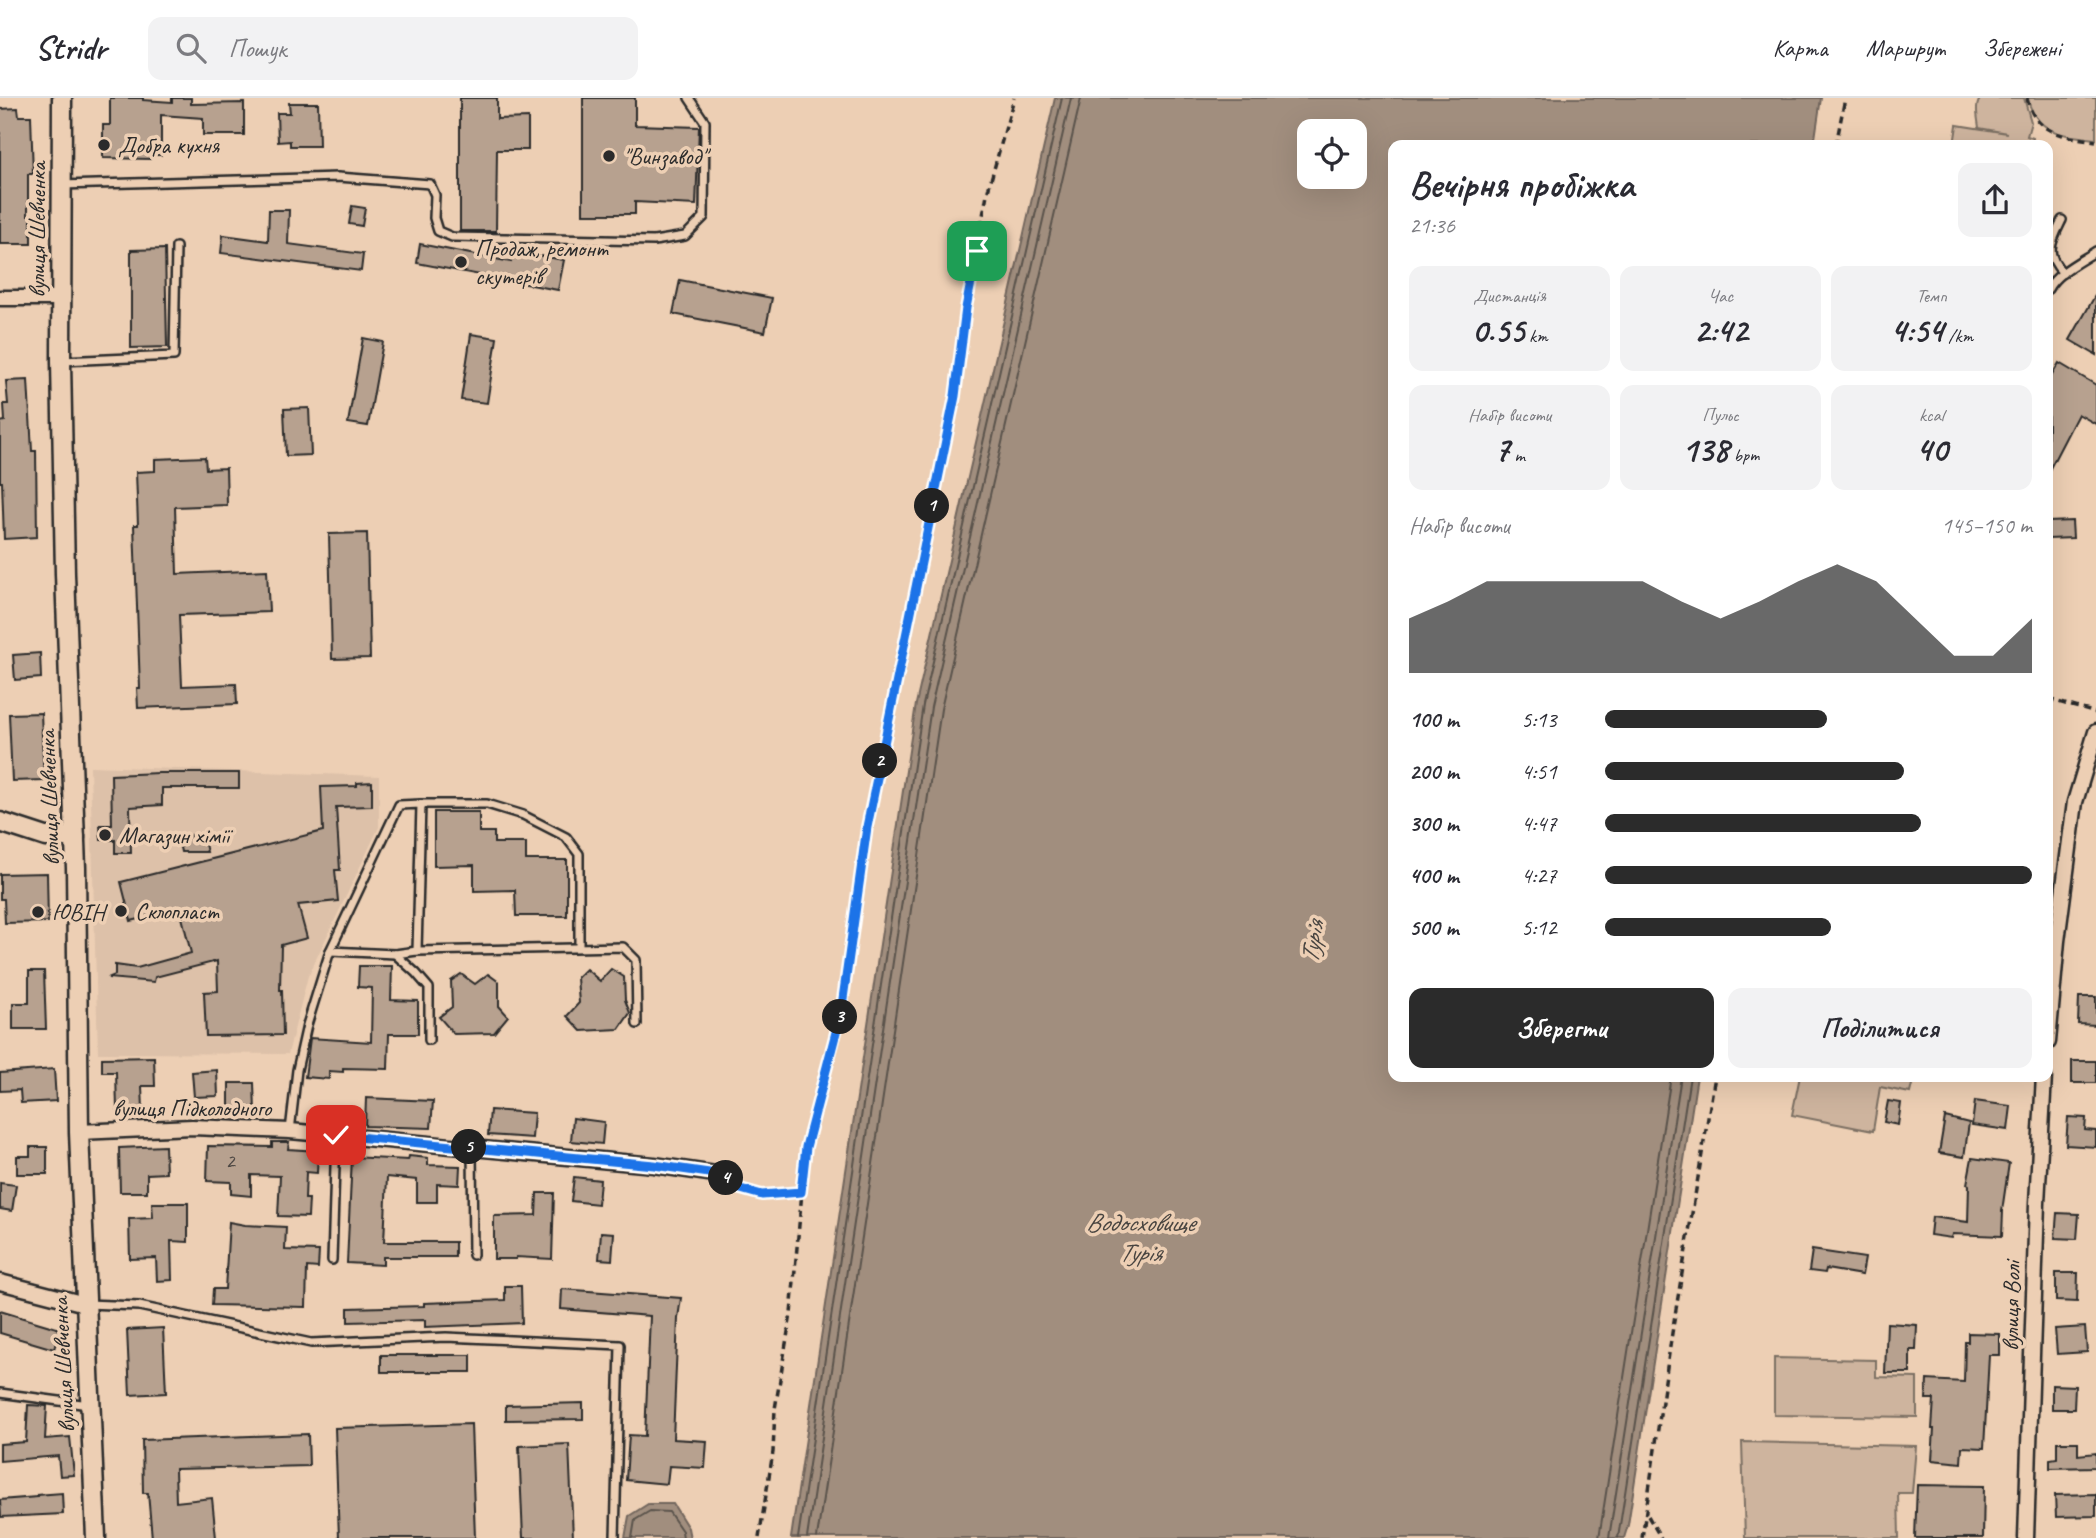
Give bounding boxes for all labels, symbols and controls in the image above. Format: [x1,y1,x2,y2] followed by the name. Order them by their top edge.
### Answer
[148,17,638,80] search box
[35,27,106,69] text: Stridr
[172,29,210,67] icon: search
[228,32,286,65] text: Пошук
[1773,33,1828,63] text: Карта
[1866,33,1945,63] text: Маршрут
[1983,33,2061,63] text: Збережені
[1297,119,1367,189] map controls
[1297,119,1367,189] button: locate
[118,130,221,160] place label: Добра кухня
[96,137,112,153] marker: Добра кухня
[623,141,712,171] place label: "Винзавод"
[601,148,617,164] marker: "Винзавод"
[22,160,52,298] street label: вулиця Шевченка
[1409,161,1634,208] text: Вечірня пробіжка
[1958,163,2032,237] button: share
[1409,211,1455,240] text: 21:36
[947,221,1007,281] pin
[958,232,996,270] icon: arrive
[475,233,609,291] place label: Продаж, ремонт скутерів
[453,254,469,270] marker: Продаж, ремонт скутерів
[1473,284,1546,308] text: Дистанція
[1708,284,1733,308] text: Час
[1916,284,1947,308] text: Темп
[1471,308,1524,353] text: 0.55
[1693,308,1748,353] text: 2:42
[1890,308,1944,353] text: 4:54
[1524,324,1548,348] text: km
[1944,324,1973,348] text: /km
[1468,403,1551,427] text: Набір висоти
[1702,403,1739,427] text: Пульс
[1919,403,1944,427] text: kcal
[1494,427,1510,472] text: 7
[1682,427,1729,472] text: 138
[1916,427,1947,472] text: 40
[1510,443,1525,467] text: m
[1729,443,1759,467] text: bpm
[914,488,950,524] pin: 1
[927,493,936,517] text: 1
[1409,511,1509,540] text: Набір висоти
[1941,511,2032,540] text: 145–150 m
[1409,705,1459,734] text: 100 m
[1521,705,1557,734] text: 5:13
[32,728,66,866] street label: вулиця Шевченка
[862,744,898,778] pin: 2
[875,748,884,772] text: 2
[1409,757,1459,786] text: 200 m
[1521,757,1557,786] text: 4:51
[1409,809,1459,838] text: 300 m
[1521,809,1557,838] text: 4:47
[119,820,234,850] place label: Магазин хімії
[97,827,113,843] marker: Магазин хімії
[1409,861,1459,890] text: 400 m
[1521,861,1557,890] text: 4:27
[135,896,220,926] place label: Склопласт
[52,897,109,927] place label: ЮВІН
[113,903,129,919] marker: Склопласт
[30,904,46,920] marker: ЮВІН
[1409,913,1458,942] text: 500 m
[1521,913,1557,942] text: 5:12
[1293,915,1332,965] water label: Турія
[1409,988,1714,1068] button: Зберегти
[1728,988,2032,1068] button: Поділитися
[822,1000,858,1034] pin: 3
[835,1004,844,1028] text: 3
[113,1093,273,1123] street label: вулиця Підколодного
[306,1105,366,1165] pin
[317,1116,355,1154] icon: check
[452,1130,486,1164] pin: 5
[464,1134,473,1158] text: 5
[225,1148,236,1174] house number: 2
[708,1160,744,1196] pin: 4
[721,1165,730,1189] text: 4
[1086,1206,1198,1269] water label: Водосховище Турія
[1995,1258,2027,1351] street label: вулиця Волі
[44,1294,82,1433] street label: вулиця Шевченка

